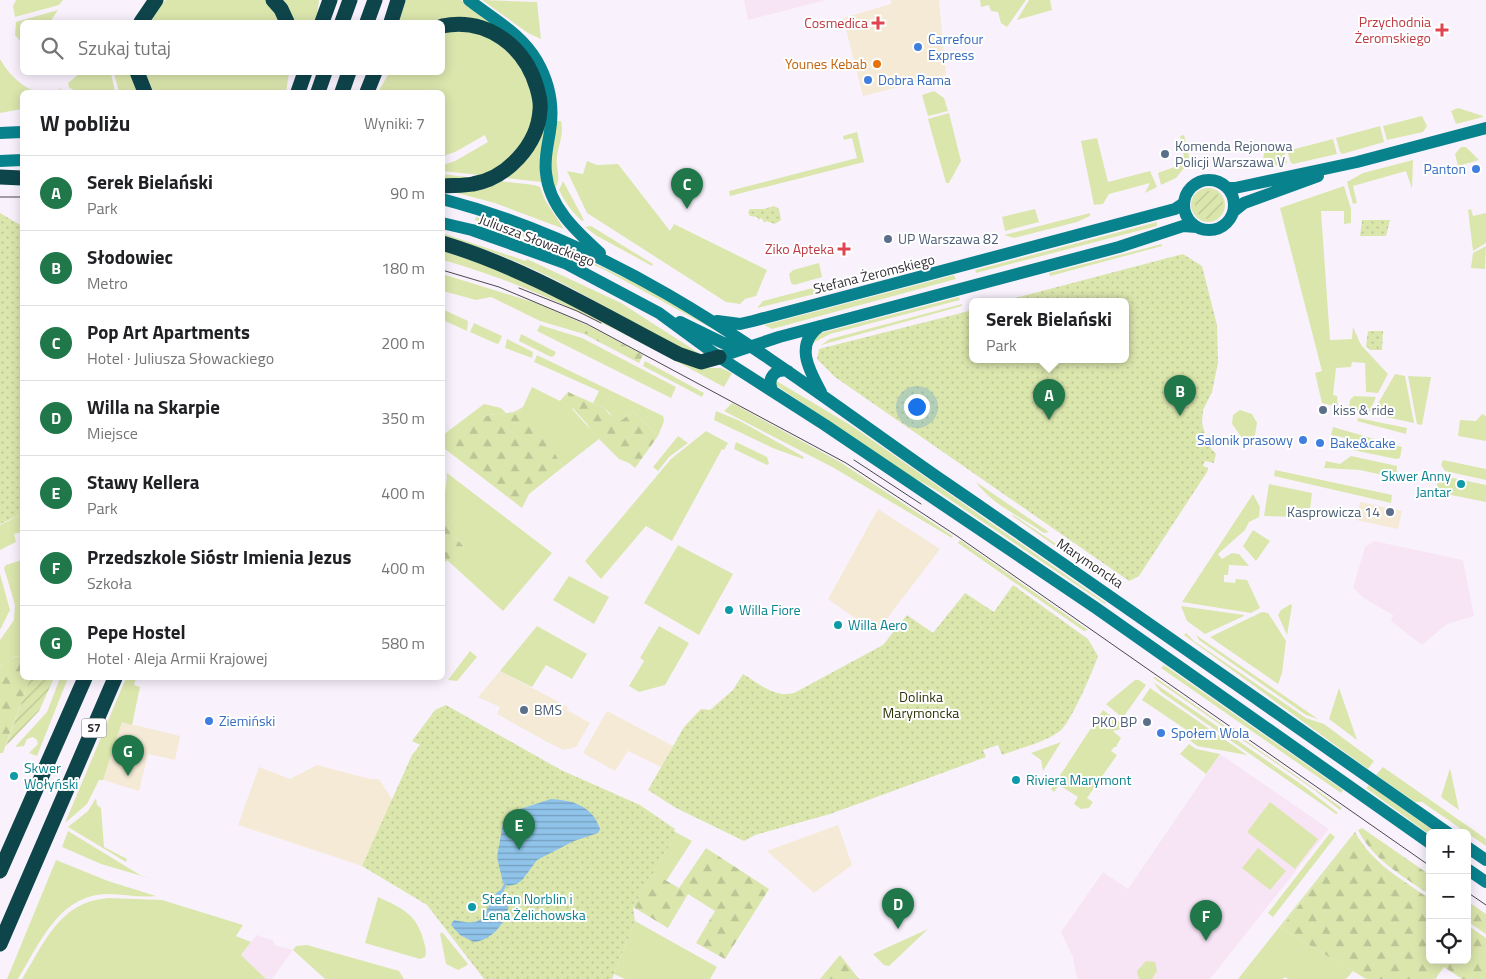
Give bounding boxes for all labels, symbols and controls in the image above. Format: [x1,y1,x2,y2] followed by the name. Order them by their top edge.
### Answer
[1355,11,1431,48] place label: Przychodnia Żeromskiego
[804,12,868,33] place label: Cosmedica
[872,17,884,29] marker: Cosmedica
[20,20,445,75] search box
[1435,23,1449,37] marker: Przychodnia Żeromskiego
[928,28,984,65] place label: Carrefour Express
[78,33,171,62] text: Szukaj tutaj
[38,34,66,62] icon: search
[912,41,924,53] marker: Carrefour Express
[785,53,867,74] place label: Younes Kebab
[871,58,883,70] marker: Younes Kebab
[878,69,951,90] place label: Dobra Rama
[862,74,874,86] marker: Dobra Rama
[40,107,130,139] text: W pobliżu
[364,111,425,135] text: Wyniki: 7
[1175,135,1292,172] place label: Komenda Rejonowa Policji Warszawa V
[1159,148,1171,160] marker: Komenda Rejonowa Policji Warszawa V
[1423,158,1466,179] place label: Panton
[1470,163,1482,175] marker: Panton
[87,167,213,196] text: Serek Bielański
[671,168,703,209] pin: C
[51,181,61,205] text: A
[390,181,425,205] text: 90 m
[87,196,118,220] text: Park
[476,208,598,271] street label: Juliusza Słowackiego
[898,228,999,249] place label: UP Warszawa 82
[882,233,894,245] marker: UP Warszawa 82
[765,238,834,259] place label: Ziko Apteka
[87,242,173,271] text: Słodowiec
[838,243,850,255] marker: Ziko Apteka
[811,248,937,299] street label: Stefana Żeromskiego
[51,256,61,280] text: B
[381,256,425,280] text: 180 m
[87,271,128,295] text: Metro
[969,298,1129,363] popup
[986,304,1112,333] text: Serek Bielański
[87,317,250,346] text: Pop Art Apartments
[52,331,60,355] text: C
[381,331,425,355] text: 200 m
[986,333,1017,357] text: Park
[87,346,274,370] text: Hotel · Juliusza Słowackiego
[1164,375,1196,416] pin: B
[1033,379,1065,420] pin: A
[87,392,220,421] text: Willa na Skarpie
[904,394,930,420] your location
[1333,399,1394,420] place label: kiss & ride
[1317,404,1329,416] marker: kiss & ride
[51,406,61,430] text: D
[381,406,425,430] text: 350 m
[87,421,138,445] text: Miejsce
[1197,429,1293,450] place label: Salonik prasowy
[1330,432,1396,453] place label: Bake&cake
[1297,434,1309,446] marker: Salonik prasowy
[1314,437,1326,449] marker: Bake&cake
[1381,465,1451,502] place label: Skwer Anny Jantar
[87,467,200,496] text: Stawy Kellera
[1455,478,1467,490] marker: Skwer Anny Jantar
[52,481,60,505] text: E
[381,481,425,505] text: 400 m
[87,496,118,520] text: Park
[1287,501,1380,522] place label: Kasprowicza 14
[1384,506,1396,518] marker: Kasprowicza 14
[1053,532,1128,593] street label: Marymoncka
[87,542,352,571] text: Przedszkole Sióstr Imienia Jezus
[52,556,60,580] text: F
[381,556,425,580] text: 400 m
[87,571,132,595] text: Szkoła
[739,599,801,620] place label: Willa Fiore
[723,604,735,616] marker: Willa Fiore
[848,614,907,635] place label: Willa Aero
[87,617,186,646] text: Pepe Hostel
[832,619,844,631] marker: Willa Aero
[51,631,61,655] text: G
[381,631,425,655] text: 580 m
[87,646,268,670] text: Hotel · Aleja Armii Krajowej
[883,686,959,723] park label: Dolinka Marymoncka
[534,699,562,720] place label: BMS
[518,704,530,716] marker: BMS
[219,710,275,731] place label: Ziemiński
[1092,711,1137,732] place label: PKO BP
[203,715,215,727] marker: Ziemiński
[1141,716,1153,728] marker: PKO BP
[82,718,106,738] road number: S7
[1171,722,1249,743] place label: Społem Wola
[1155,727,1167,739] marker: Społem Wola
[112,735,144,776] pin: G
[24,757,78,794] place label: Skwer Wołyński
[1026,769,1131,790] place label: Riviera Marymont
[8,770,20,782] marker: Skwer Wołyński
[1010,774,1022,786] marker: Riviera Marymont
[503,809,535,850] pin: E
[1426,829,1471,964] map controls
[1426,829,1471,874] button: +
[1426,874,1471,919] button: −
[482,888,586,925] place label: Stefan Norblin i Lena Żelichowska
[882,888,914,929] pin: D
[1190,900,1222,941] pin: F
[466,901,478,913] marker: Stefan Norblin i Lena Żelichowska
[1426,919,1471,964] button: locate

